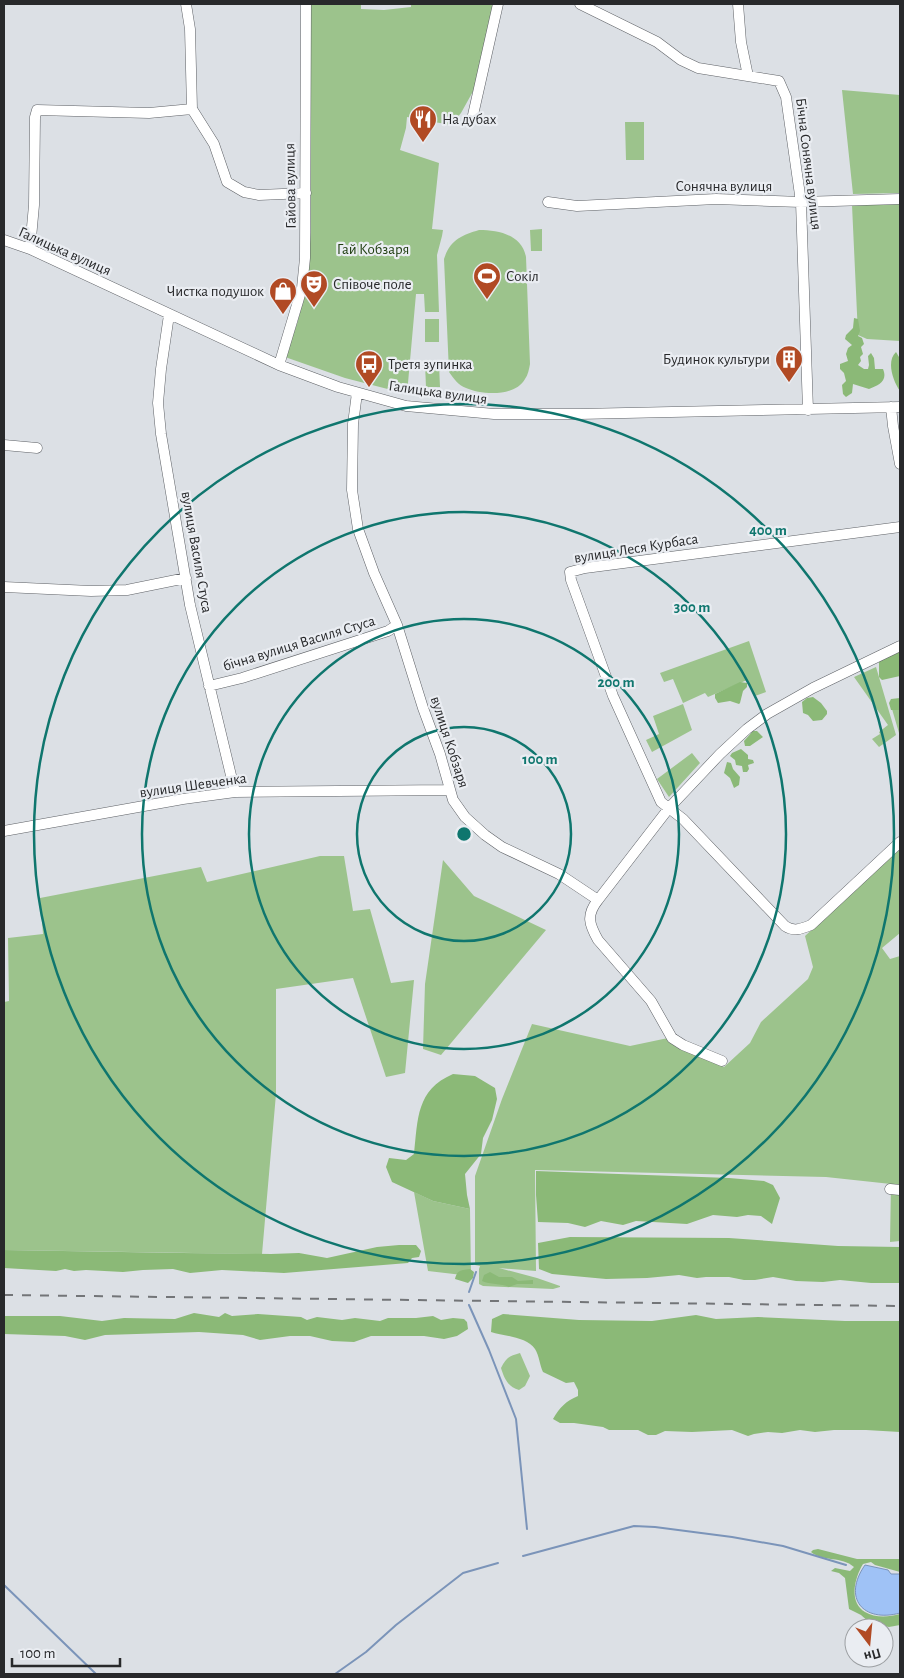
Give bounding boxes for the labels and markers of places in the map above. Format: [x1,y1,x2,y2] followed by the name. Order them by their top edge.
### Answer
[408,104,438,143] restaurant icon: На дубах
[442,112,497,127] place label: На дубах
[472,261,502,300] sports icon: Сокіл
[299,269,329,308] theatre icon: Співоче поле
[506,269,539,284] place label: Сокіл
[268,276,298,315] shop icon: Чистка подушок
[333,277,412,292] place label: Співоче поле
[167,284,264,299] place label: Чистка подушок
[774,344,804,383] building icon: Будинок культури
[354,349,384,388] bus stop icon: Третя зупинка
[663,352,770,367] place label: Будинок культури
[388,357,473,372] place label: Третя зупинка
[455,825,473,843] centre of rings

